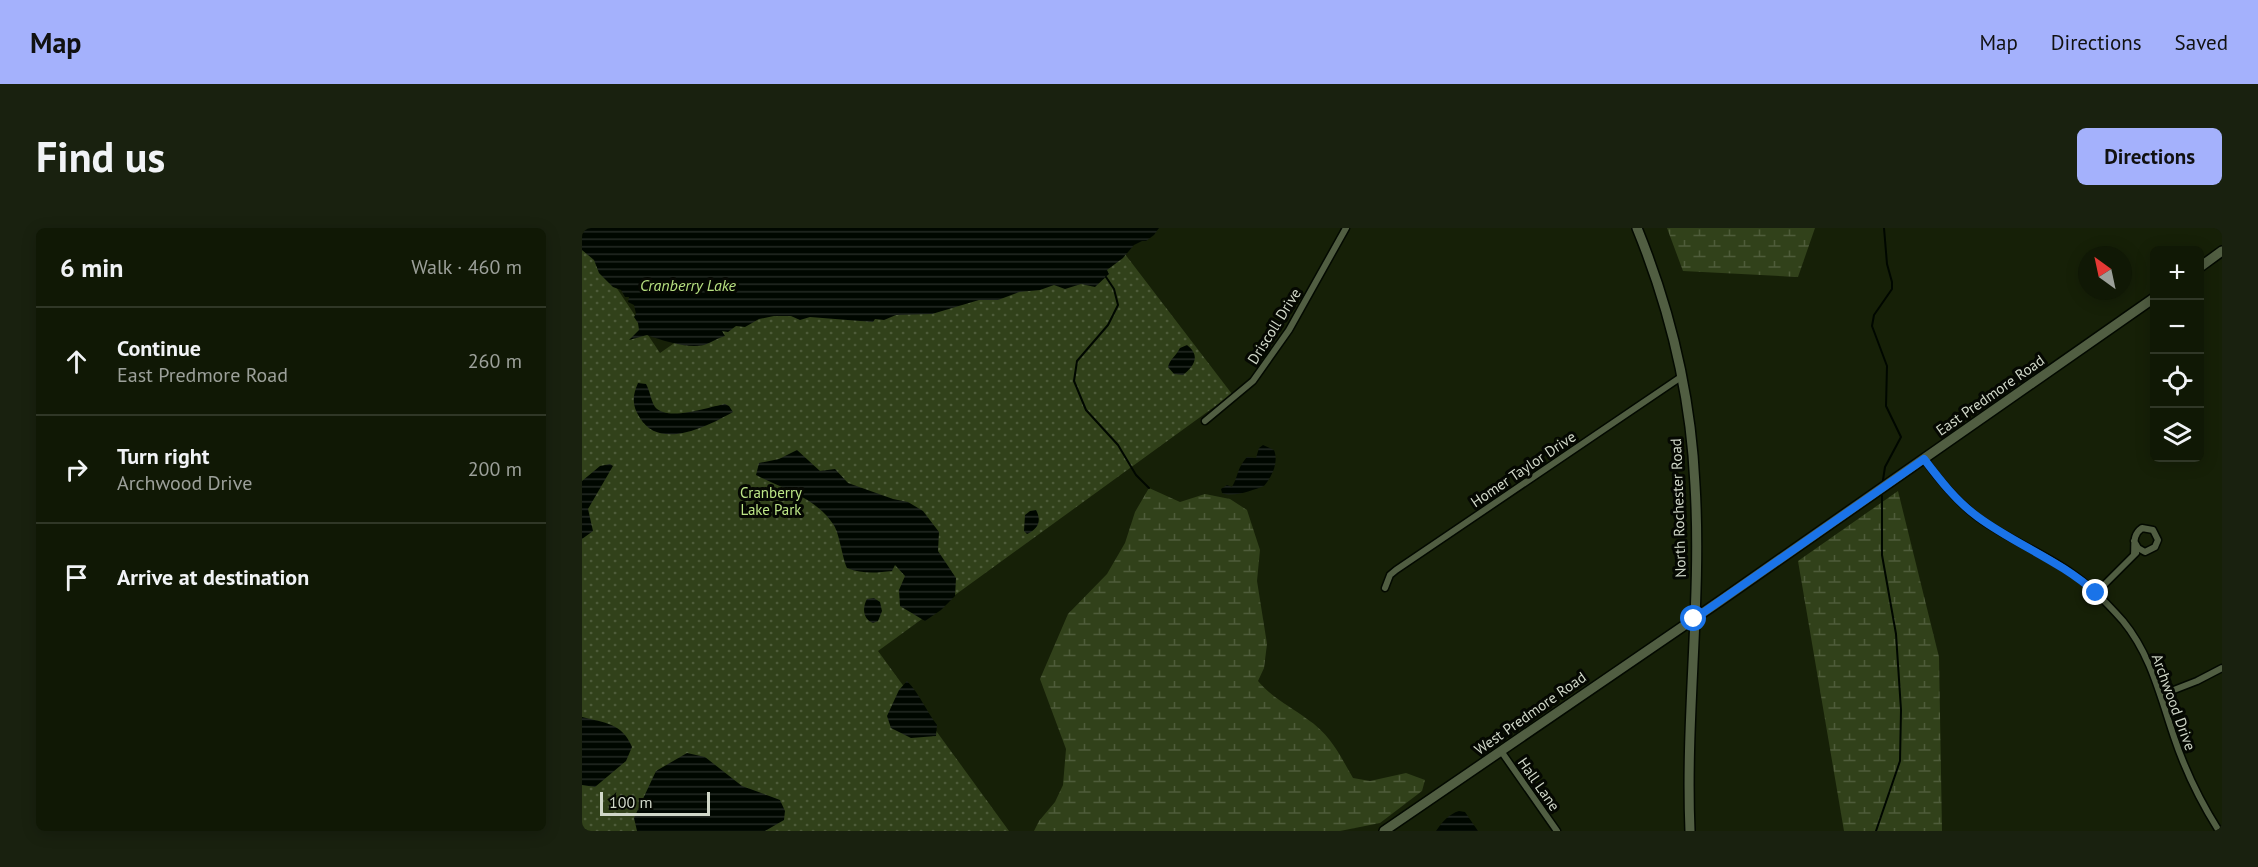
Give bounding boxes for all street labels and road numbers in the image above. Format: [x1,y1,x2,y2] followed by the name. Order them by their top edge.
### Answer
[1243,284,1305,368] street label: Driscoll Drive
[1932,350,2048,440] street label: East Predmore Road
[1467,427,1579,511] street label: Homer Taylor Drive
[1666,438,1690,578] street label: North Rochester Road
[2148,651,2200,753] street label: Archwood Drive
[1470,667,1590,759] street label: West Predmore Road
[1514,754,1564,814] street label: Hall Lane

